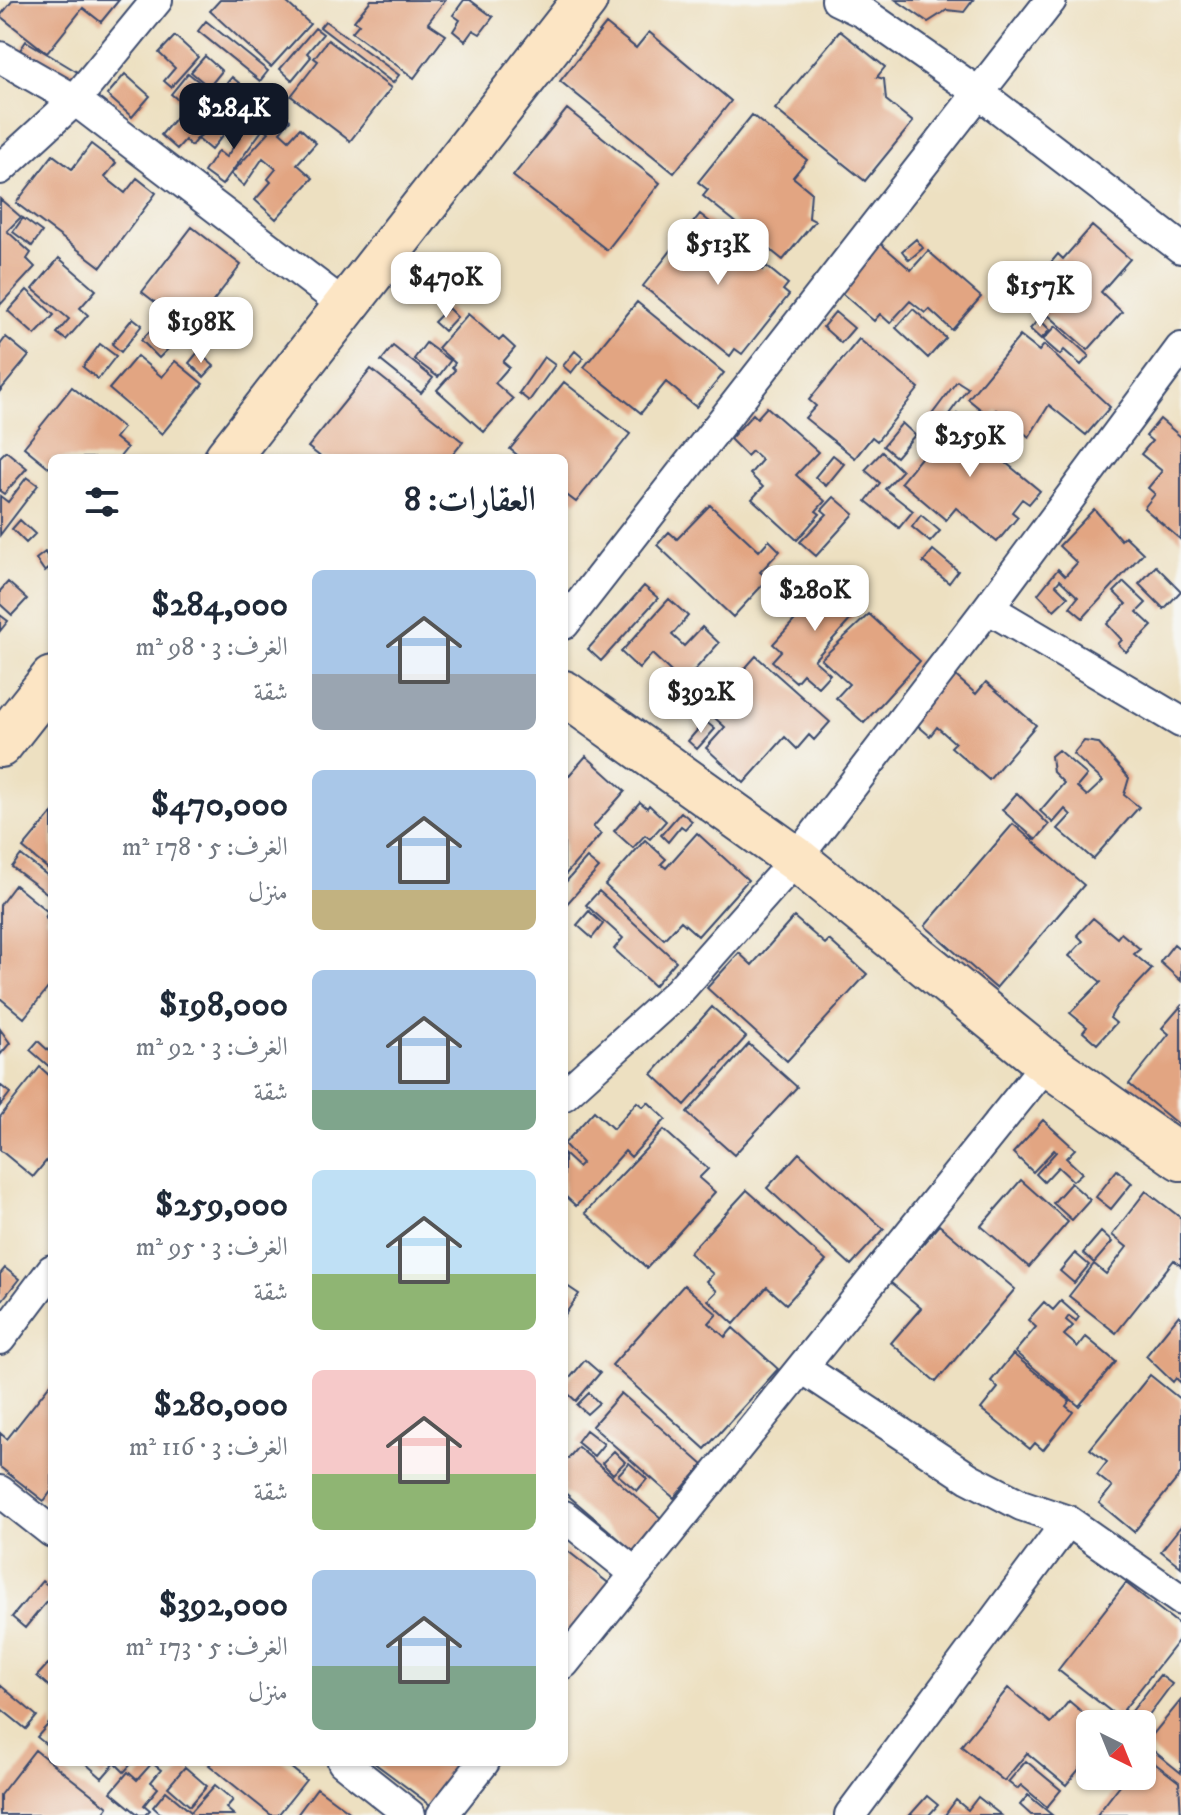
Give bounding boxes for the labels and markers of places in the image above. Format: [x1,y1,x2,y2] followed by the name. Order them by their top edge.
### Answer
[178,83,290,151] pin: $284K
[662,219,774,287] pin: $513K
[390,252,502,320] pin: $470K
[984,261,1096,329] pin: $157K
[145,297,257,365] pin: $198K
[914,411,1026,479] pin: $259K
[759,565,871,633] pin: $280K
[645,667,757,735] pin: $392K

